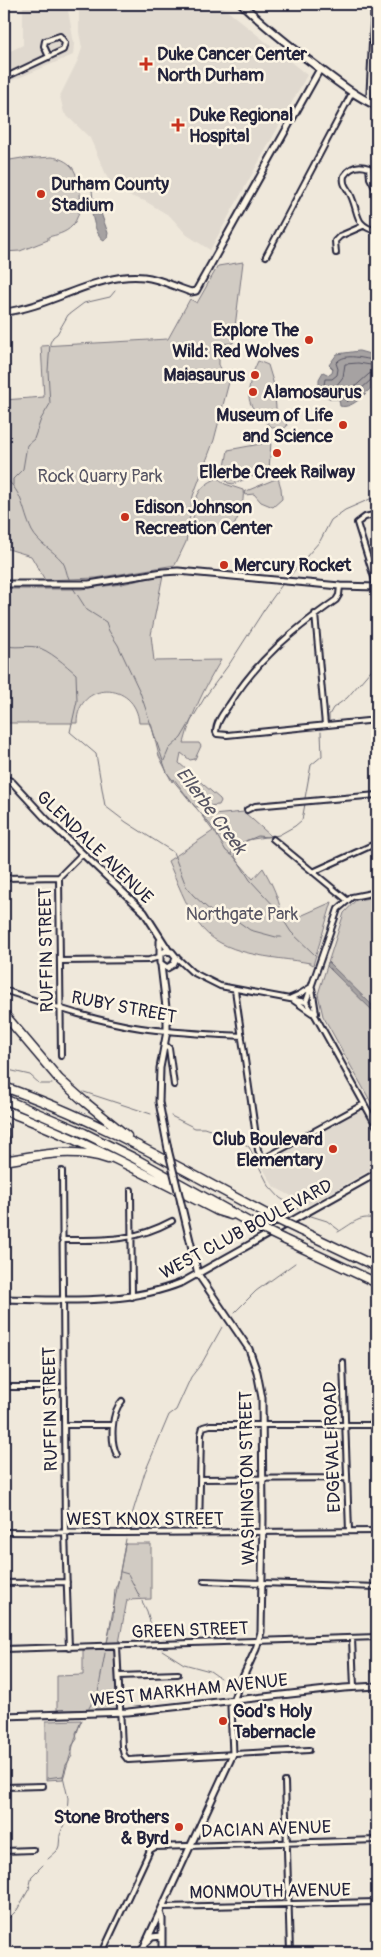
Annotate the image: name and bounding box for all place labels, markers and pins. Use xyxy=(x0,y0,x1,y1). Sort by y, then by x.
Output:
place label: Duke Cancer Center North Durham xyxy=(157,43,308,87)
marker: Duke Cancer Center North Durham xyxy=(139,57,153,71)
place label: Duke Regional Hospital xyxy=(189,104,293,148)
marker: Duke Regional Hospital xyxy=(171,118,185,132)
place label: Durham County Stadium xyxy=(51,173,169,217)
marker: Durham County Stadium xyxy=(35,188,47,200)
place label: Explore The Wild: Red Wolves xyxy=(172,319,300,363)
marker: Explore The Wild: Red Wolves xyxy=(303,334,315,346)
place label: Maiasaurus xyxy=(163,364,246,387)
marker: Maiasaurus xyxy=(249,369,261,381)
place label: Alamosaurus xyxy=(263,381,363,404)
marker: Alamosaurus xyxy=(247,386,259,398)
place label: Museum of Life and Science xyxy=(216,404,334,448)
marker: Museum of Life and Science xyxy=(337,419,349,431)
marker: Ellerbe Creek Railway xyxy=(271,447,283,459)
place label: Ellerbe Creek Railway xyxy=(199,461,355,484)
place label: Edison Johnson Recreation Center xyxy=(135,496,273,540)
marker: Edison Johnson Recreation Center xyxy=(119,511,131,523)
place label: Mercury Rocket xyxy=(234,554,352,577)
marker: Mercury Rocket xyxy=(218,559,230,571)
place label: Club Boulevard Elementary xyxy=(212,1128,323,1172)
marker: Club Boulevard Elementary xyxy=(327,1143,339,1155)
place label: God's Holy Tabernacle xyxy=(232,1700,316,1744)
marker: God's Holy Tabernacle xyxy=(217,1715,229,1727)
place label: Stone Brothers & Byrd xyxy=(54,1806,170,1850)
marker: Stone Brothers & Byrd xyxy=(173,1821,185,1833)

